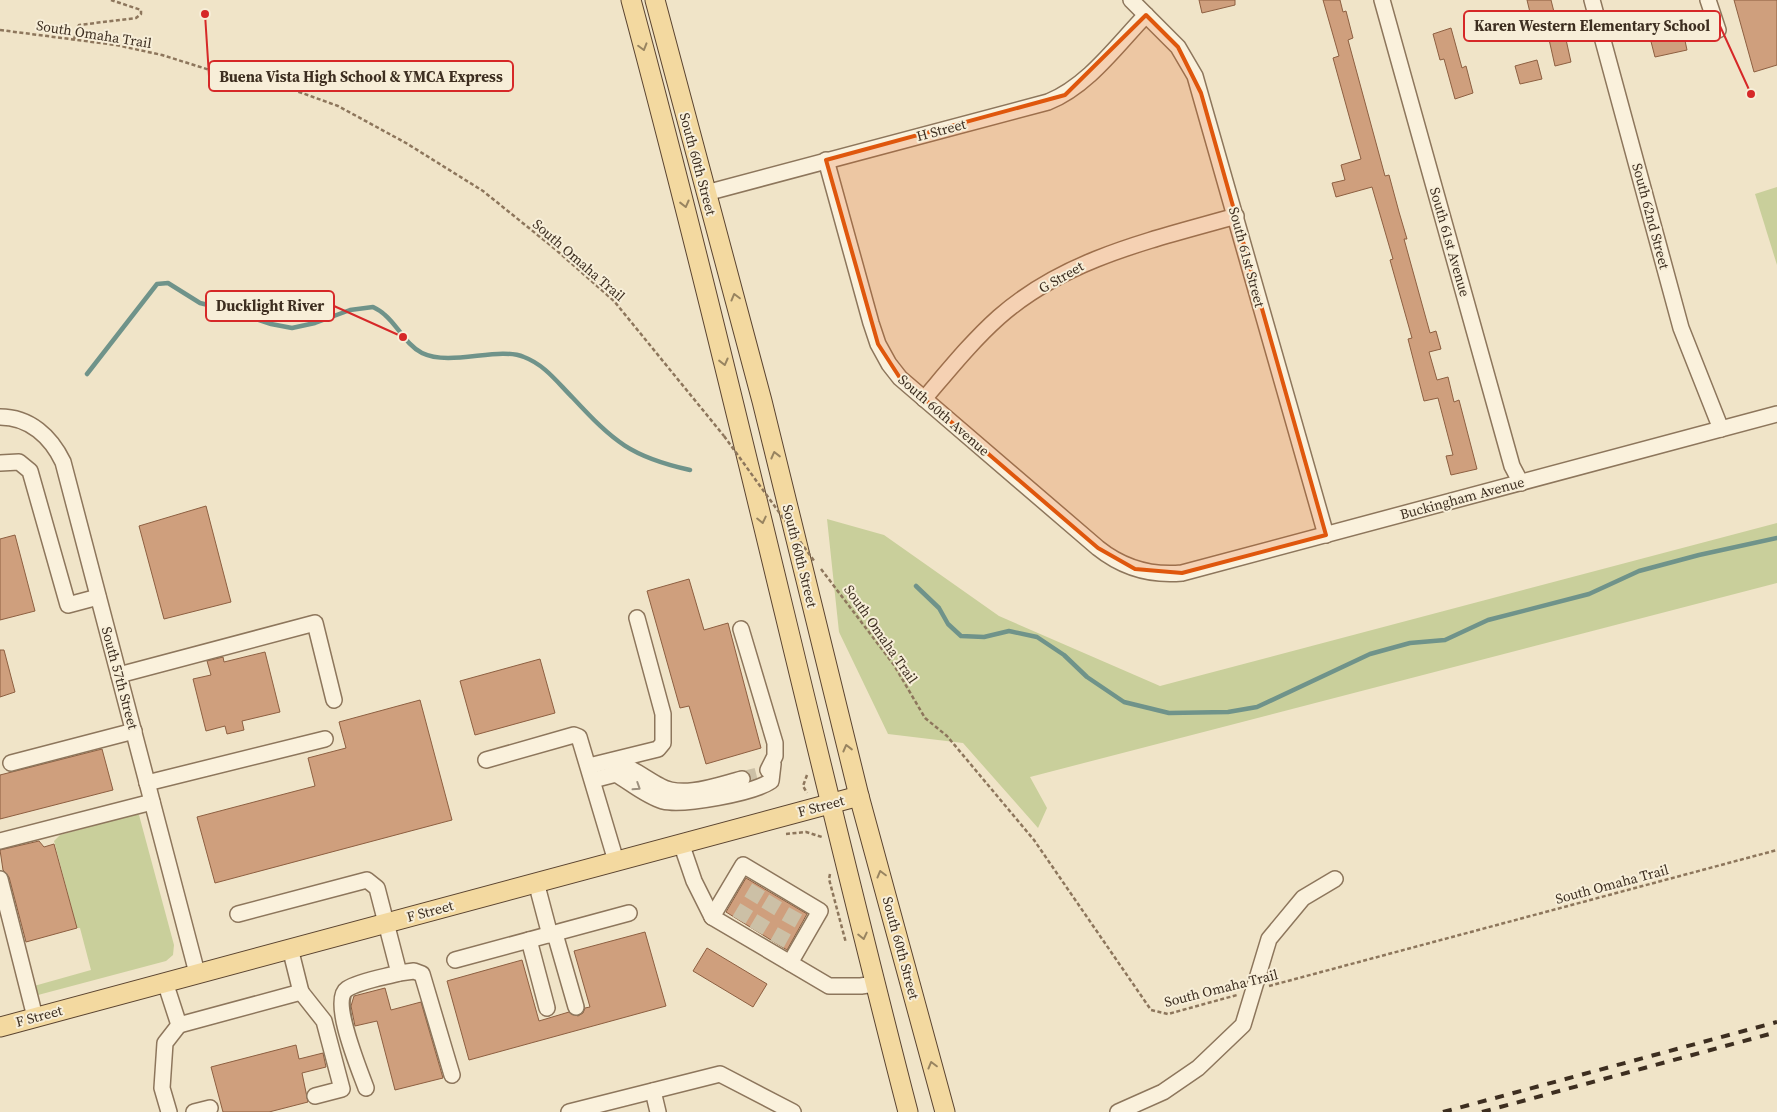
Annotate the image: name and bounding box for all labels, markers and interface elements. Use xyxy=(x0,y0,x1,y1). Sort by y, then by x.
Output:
callout: Karen Western Elementary School xyxy=(1464,11,1720,41)
street label: South Omaha Trail xyxy=(35,15,153,53)
text: Karen Western Elementary School xyxy=(1474,15,1710,36)
one-way arrow xyxy=(638,42,648,51)
callout: Buena Vista High School & YMCA Express xyxy=(209,61,513,91)
text: Buena Vista High School & YMCA Express xyxy=(219,66,503,87)
street label: South 60th Street xyxy=(675,110,721,218)
street label: H Street xyxy=(914,114,968,146)
street label: South 62nd Street xyxy=(1627,161,1675,272)
street label: South 61st Avenue xyxy=(1425,185,1475,299)
one-way arrow xyxy=(679,200,690,208)
street label: South 61st Street xyxy=(1224,205,1270,310)
street label: South Omaha Trail xyxy=(528,214,630,306)
street label: G Street xyxy=(1035,256,1088,298)
callout: Ducklight River xyxy=(206,291,334,321)
one-way arrow xyxy=(730,294,740,302)
text: Ducklight River xyxy=(216,295,324,316)
one-way arrow xyxy=(718,357,729,366)
street label: South 60th Avenue xyxy=(894,370,994,460)
one-way arrow xyxy=(770,450,781,459)
street label: Buckingham Avenue xyxy=(1398,472,1526,524)
street label: South 60th Street xyxy=(778,502,823,610)
one-way arrow xyxy=(756,515,767,524)
street label: South Omaha Trail xyxy=(839,581,923,687)
street label: South 57th Street xyxy=(97,624,143,732)
one-way arrow xyxy=(843,745,853,753)
one-way arrow xyxy=(632,781,641,791)
street label: F Street xyxy=(795,790,847,822)
street label: South Omaha Trail xyxy=(1553,859,1671,909)
one-way arrow xyxy=(876,871,886,879)
street label: South 60th Street xyxy=(878,894,924,1002)
street label: F Street xyxy=(404,895,456,927)
one-way arrow xyxy=(857,931,868,940)
street label: South Omaha Trail xyxy=(1162,964,1280,1012)
street label: F Street xyxy=(13,1000,65,1032)
one-way arrow xyxy=(928,1061,938,1070)

